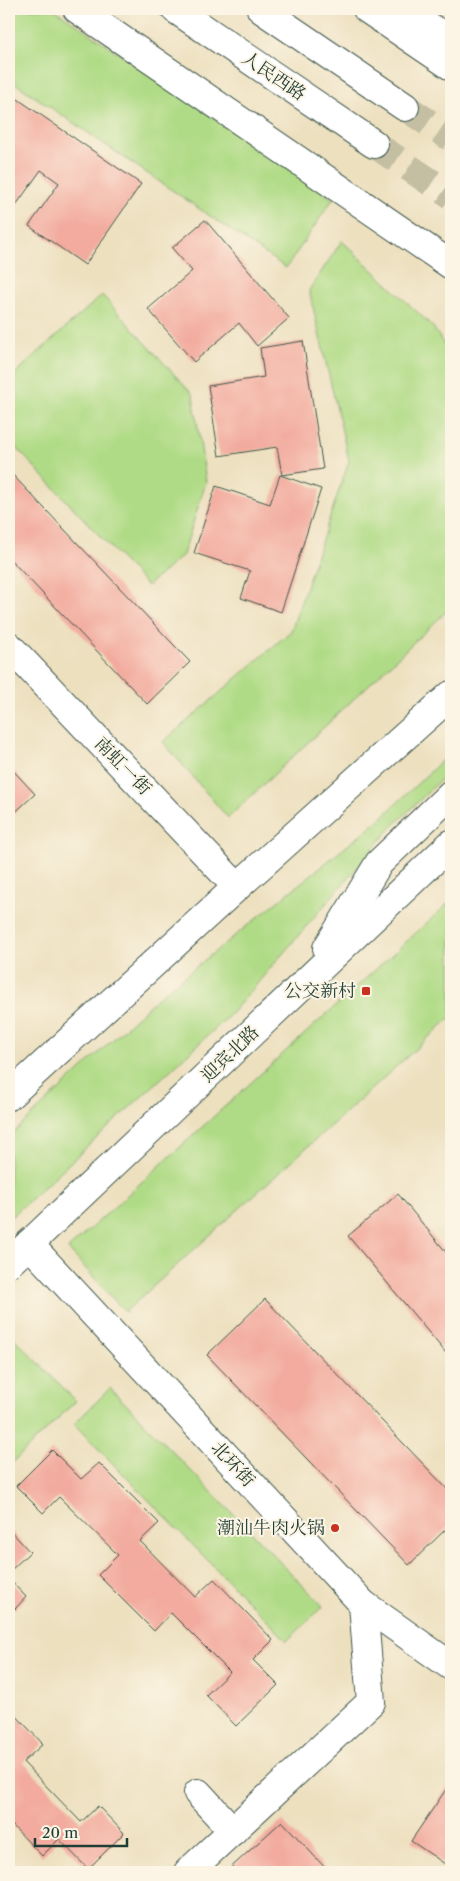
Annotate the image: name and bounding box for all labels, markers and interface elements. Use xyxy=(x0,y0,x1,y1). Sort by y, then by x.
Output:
street label: 人民西路 xyxy=(238,47,310,105)
street label: 南虹一街 xyxy=(90,732,156,800)
place label: 公交新村 xyxy=(284,980,356,1002)
marker: 公交新村 xyxy=(360,985,372,997)
street label: 迎宾北路 xyxy=(196,1021,264,1087)
street label: 北环街 xyxy=(207,1437,259,1491)
place label: 潮汕牛肉火锅 xyxy=(217,1517,325,1539)
marker: 潮汕牛肉火锅 xyxy=(329,1522,341,1534)
scale bar xyxy=(35,1816,128,1848)
text: 20 m xyxy=(42,1823,78,1842)

